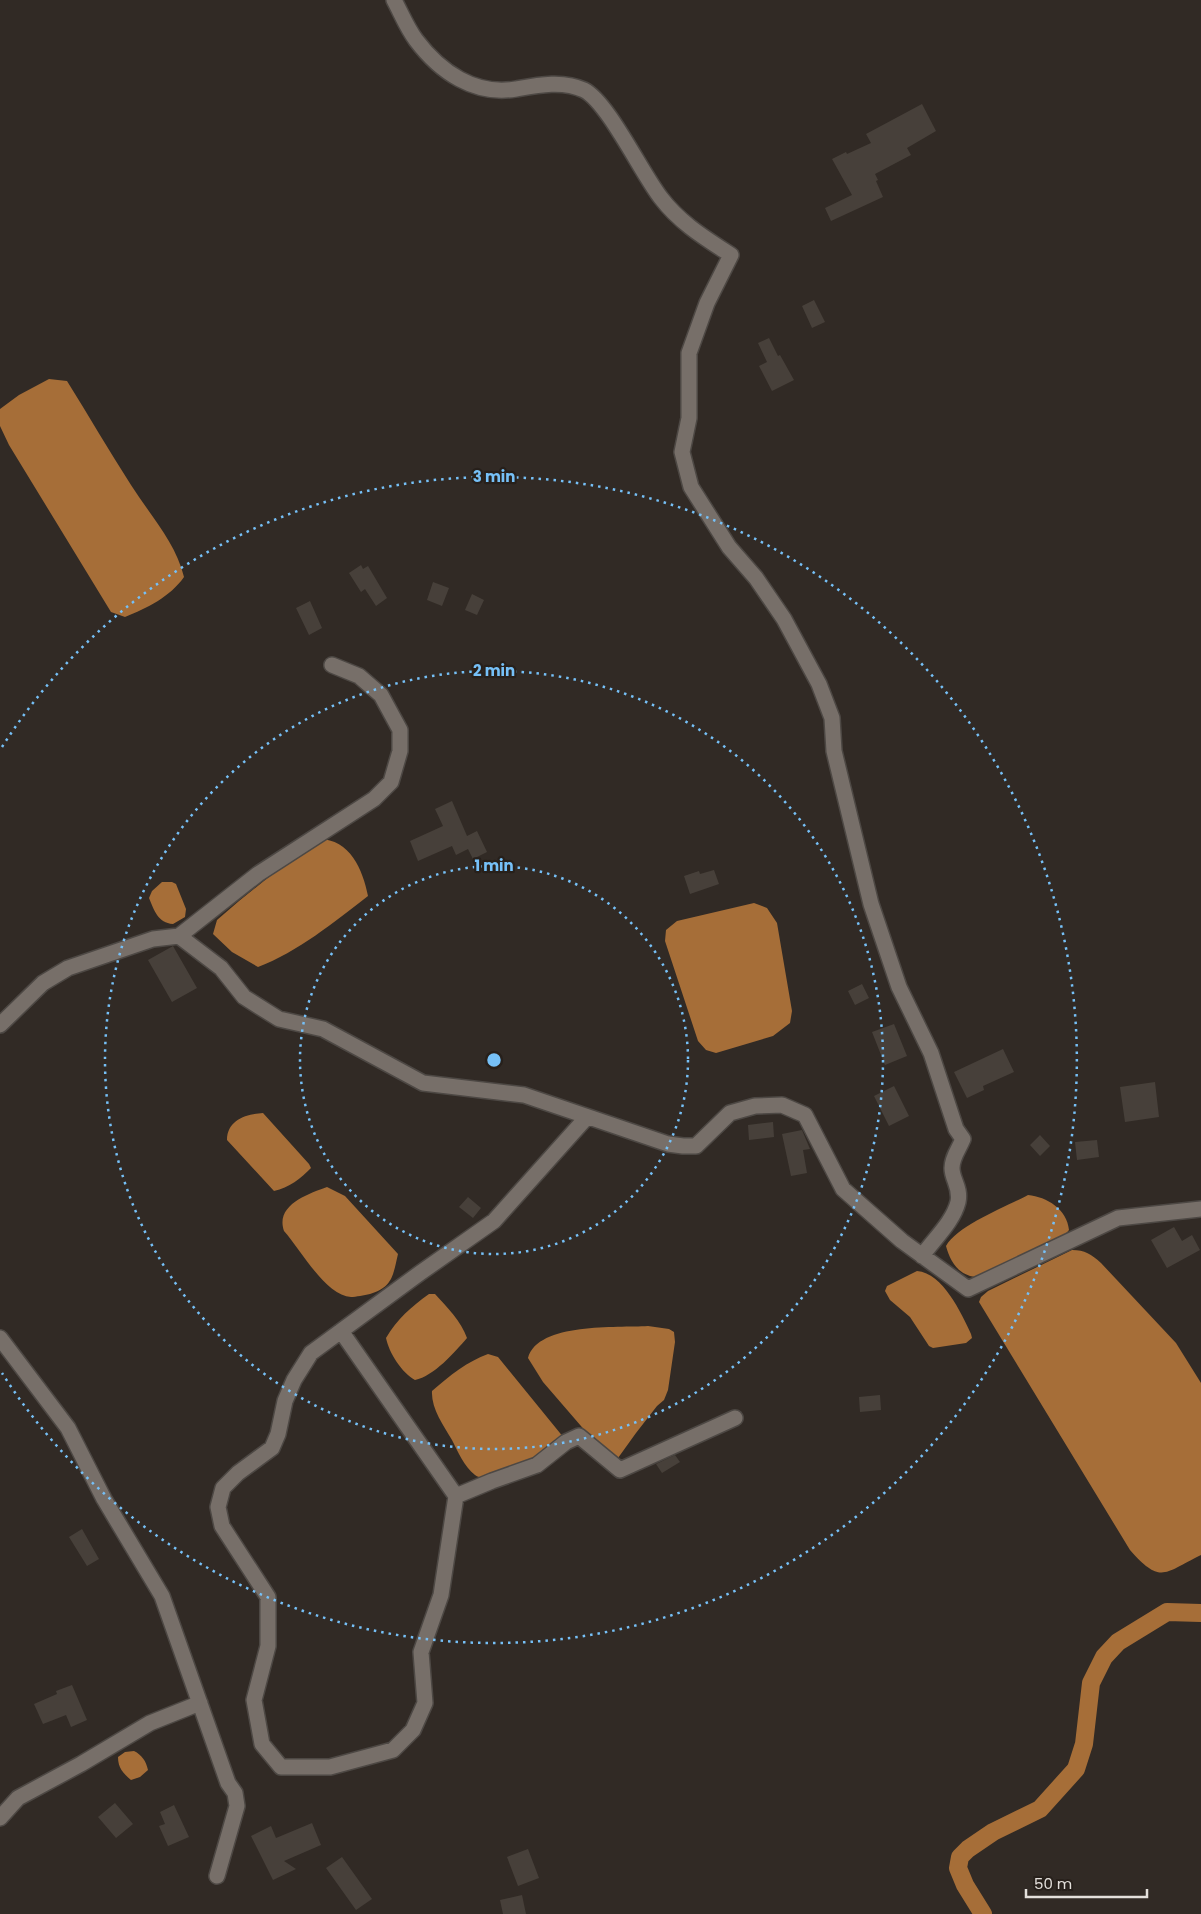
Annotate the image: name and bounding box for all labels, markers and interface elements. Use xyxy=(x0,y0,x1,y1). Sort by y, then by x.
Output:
text: 3 min xyxy=(473,466,515,487)
text: 2 min xyxy=(473,660,515,681)
text: 1 min xyxy=(474,855,514,876)
centre of rings xyxy=(485,1051,503,1069)
scale bar xyxy=(1026,1866,1147,1898)
text: 50 m xyxy=(1034,1873,1072,1894)

